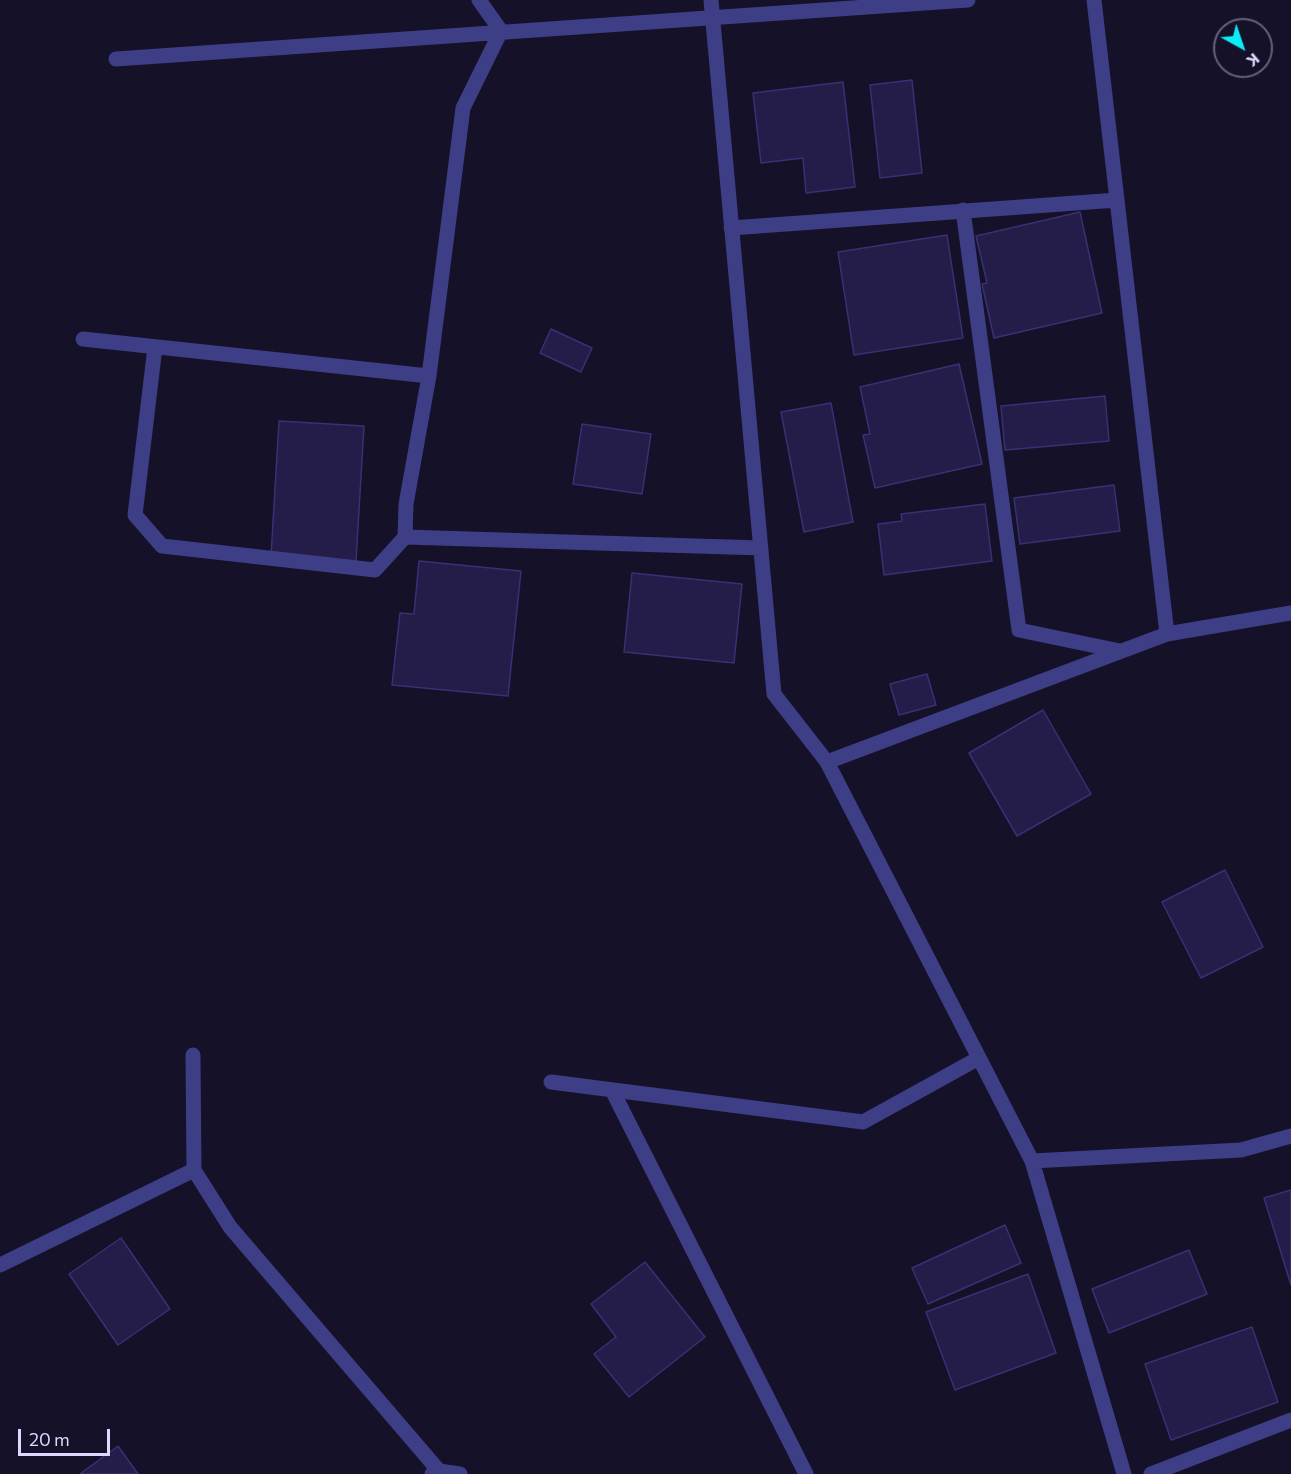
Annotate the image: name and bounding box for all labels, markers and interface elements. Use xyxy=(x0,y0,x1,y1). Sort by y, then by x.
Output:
north arrow xyxy=(1213,18,1273,78)
text: K xyxy=(1243,50,1264,72)
scale bar xyxy=(21,1417,112,1455)
text: 20 m xyxy=(29,1428,70,1450)

